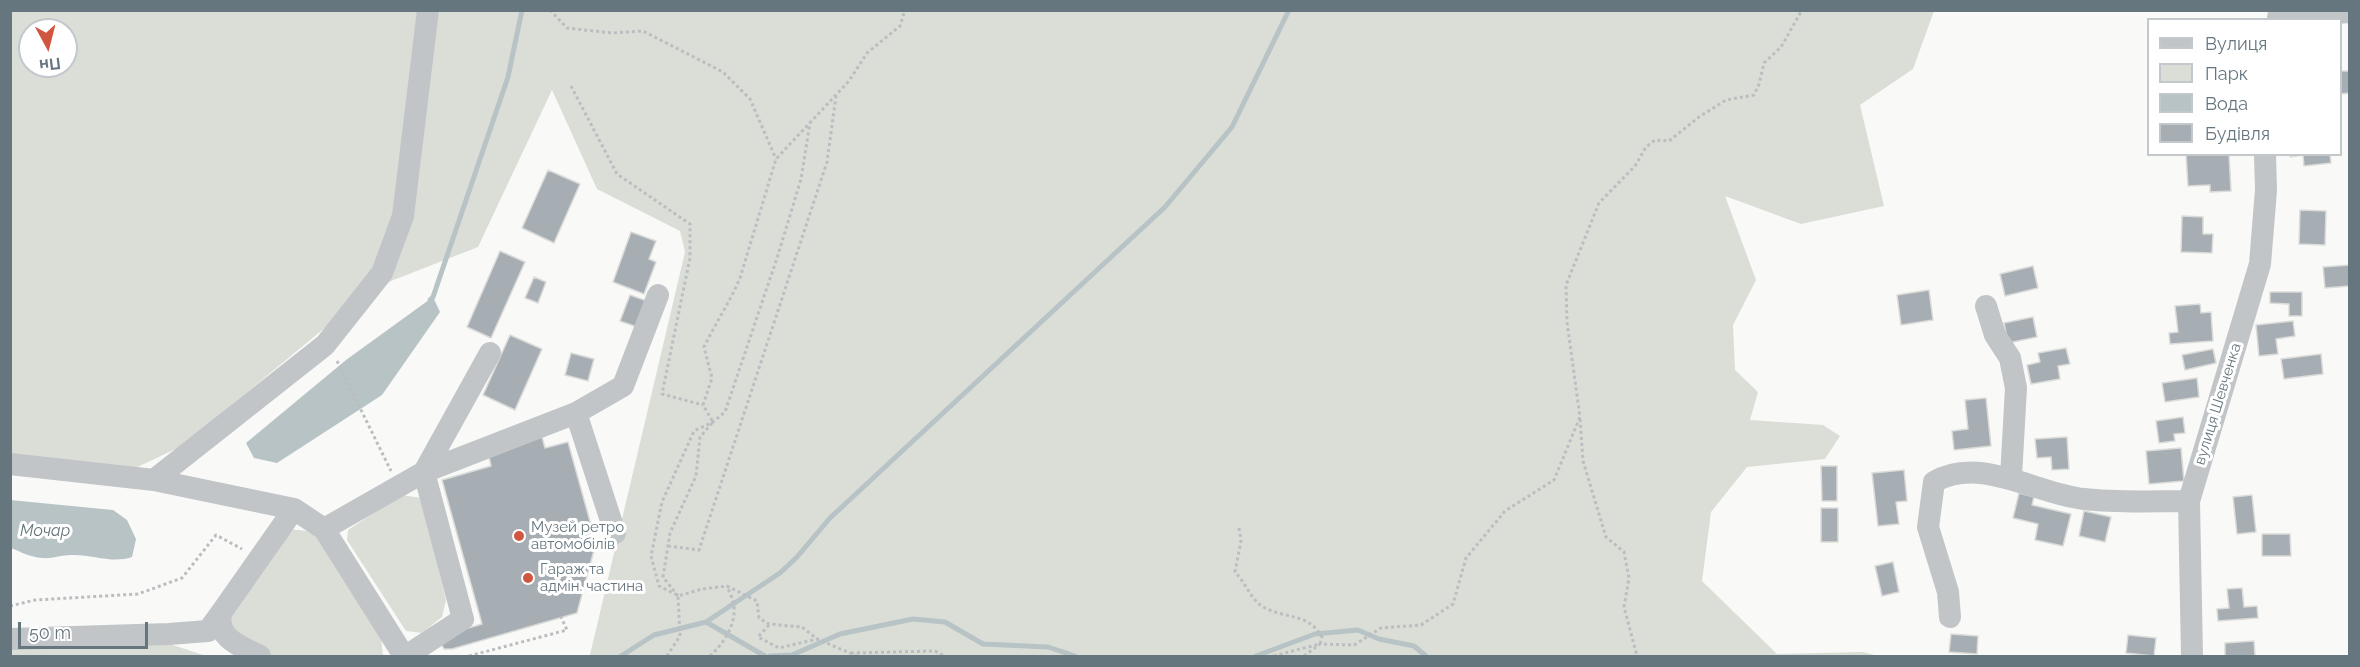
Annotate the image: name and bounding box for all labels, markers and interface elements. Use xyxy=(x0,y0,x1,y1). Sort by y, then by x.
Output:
north arrow xyxy=(18,18,78,78)
legend xyxy=(2147,18,2342,156)
text: Вулиця xyxy=(2205,33,2267,54)
text: Пн xyxy=(38,54,62,75)
text: Парк xyxy=(2205,63,2248,84)
text: Вода xyxy=(2205,93,2248,114)
text: Будівля xyxy=(2205,123,2270,144)
street label: вулиця Шевченка xyxy=(2191,341,2245,467)
place label: Музей ретро автомобілів xyxy=(531,518,624,553)
water label: Мочар xyxy=(20,521,70,541)
marker: Музей ретро автомобілів xyxy=(512,529,526,543)
place label: Гараж та адмін. частина xyxy=(540,560,643,595)
marker: Гараж та адмін. частина xyxy=(521,571,535,585)
scale bar xyxy=(21,610,152,648)
text: 50 m xyxy=(29,622,71,643)

